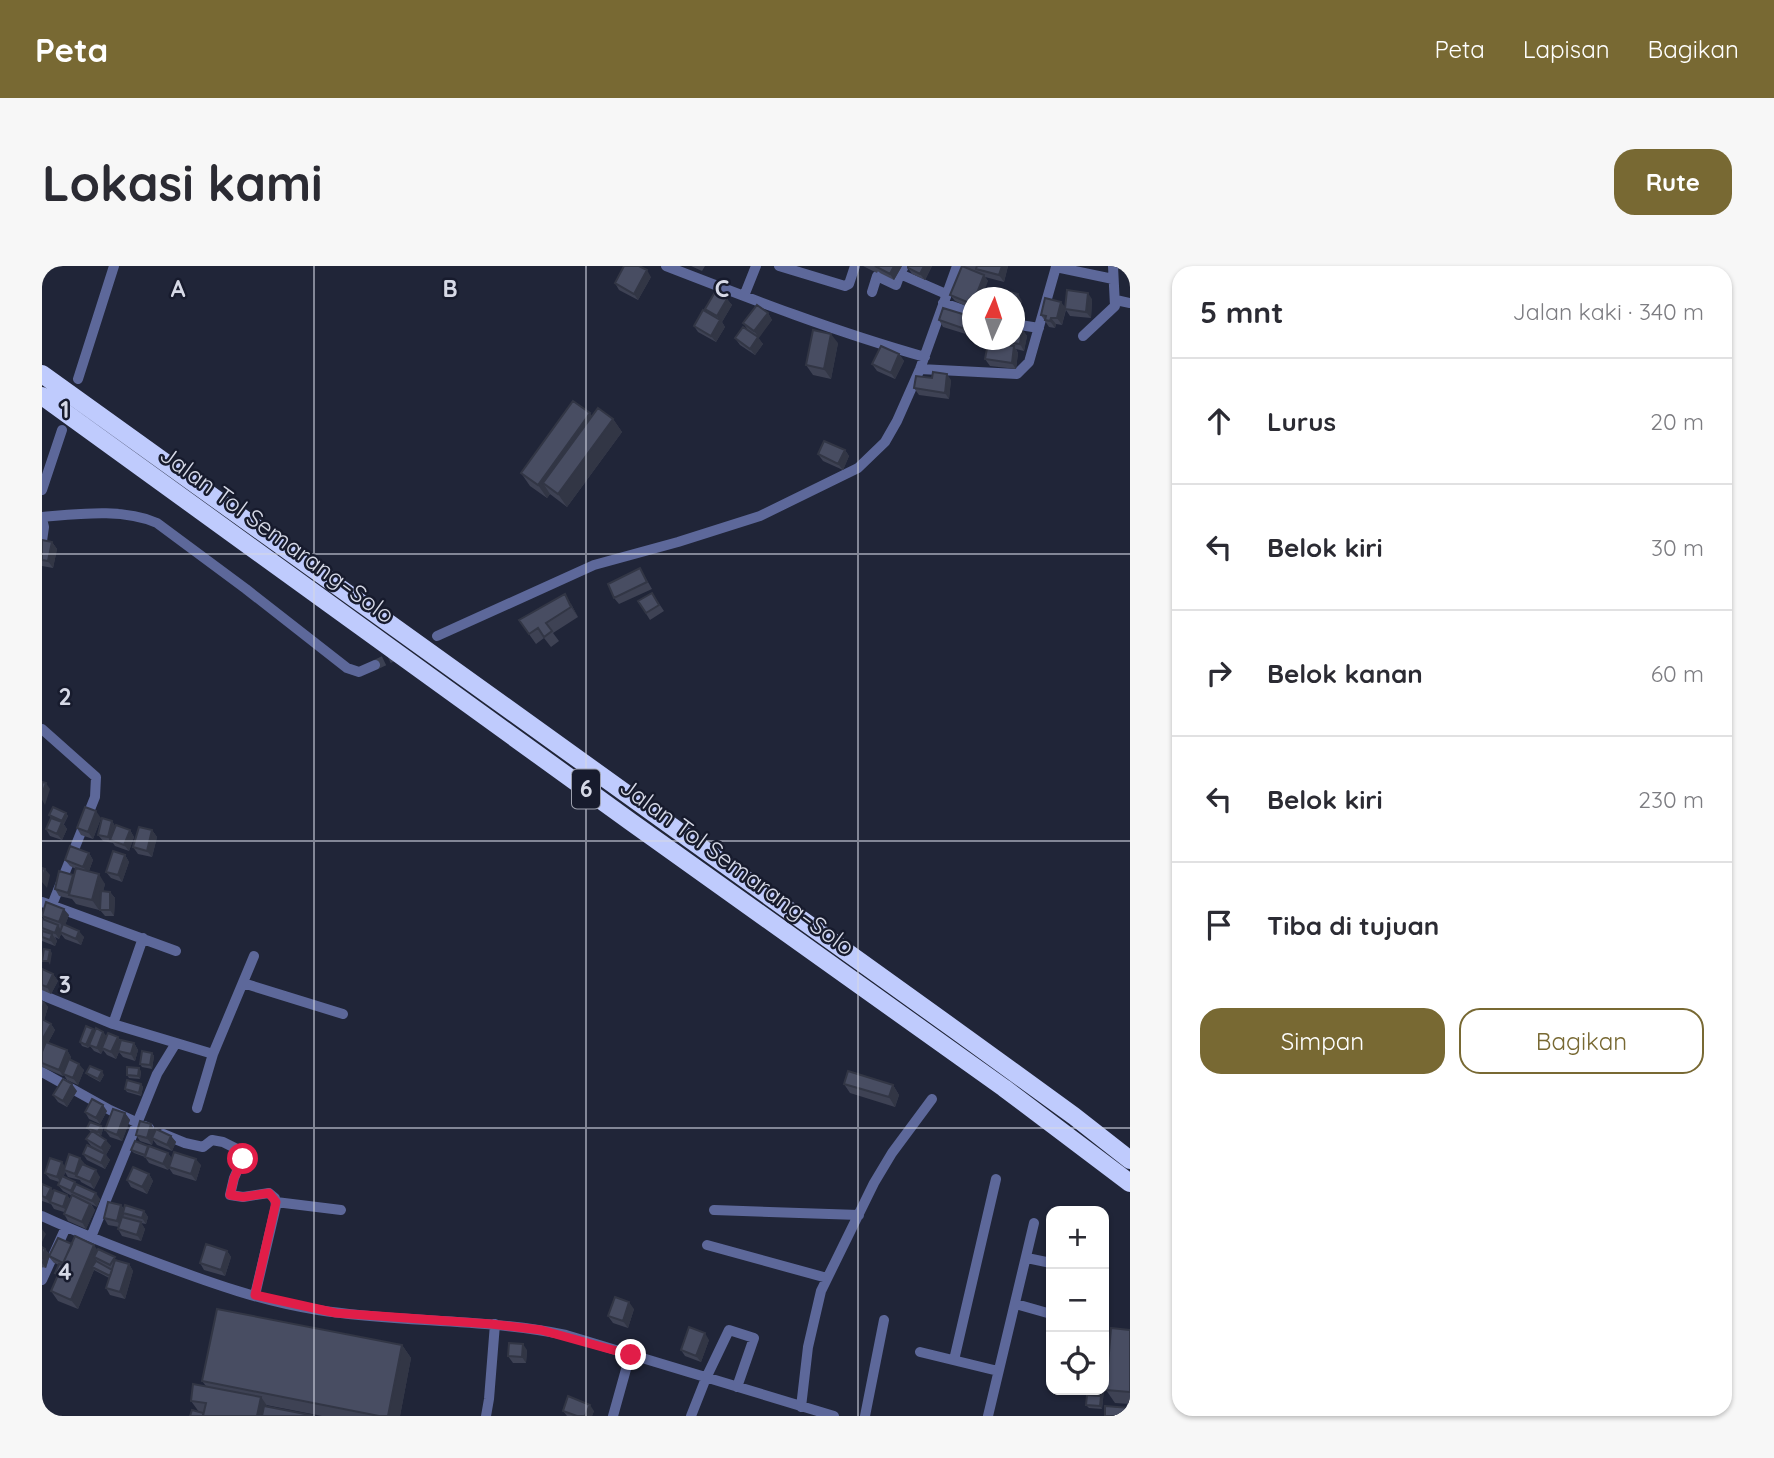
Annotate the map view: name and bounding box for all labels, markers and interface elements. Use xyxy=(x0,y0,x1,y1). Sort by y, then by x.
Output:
text: Peta xyxy=(35,29,108,70)
text: Peta xyxy=(1434,34,1485,64)
text: Lapisan xyxy=(1523,34,1610,64)
text: Bagikan xyxy=(1648,34,1739,64)
button: Rute xyxy=(1614,149,1732,215)
text: Lokasi kami xyxy=(42,152,323,213)
text: A xyxy=(171,274,186,303)
text: B xyxy=(442,274,458,303)
text: C xyxy=(715,274,729,303)
north arrow xyxy=(962,287,1025,350)
text: 5 mnt xyxy=(1200,293,1284,331)
text: Jalan kaki · 340 m xyxy=(1513,297,1704,326)
text: 1 xyxy=(61,395,69,424)
icon: ahead xyxy=(1200,402,1238,440)
text: Lurus xyxy=(1267,405,1336,438)
text: 20 m xyxy=(1650,407,1704,436)
street label: Jalan Tol Semarang–Solo xyxy=(154,439,401,629)
icon: left xyxy=(1200,528,1238,566)
text: Belok kiri xyxy=(1267,531,1383,564)
text: 30 m xyxy=(1651,533,1704,562)
icon: right xyxy=(1200,654,1238,692)
text: Belok kanan xyxy=(1267,657,1423,690)
text: 60 m xyxy=(1651,659,1704,688)
text: 2 xyxy=(58,682,72,711)
road number: 6 xyxy=(572,769,600,808)
street label: Jalan Tol Semarang–Solo xyxy=(614,771,861,961)
icon: left xyxy=(1200,780,1238,818)
text: Belok kiri xyxy=(1267,783,1383,816)
text: 230 m xyxy=(1638,785,1704,814)
icon: arrive xyxy=(1200,906,1238,944)
text: Tiba di tujuan xyxy=(1267,909,1439,942)
text: 3 xyxy=(59,970,71,999)
button: Simpan xyxy=(1200,1008,1445,1074)
button: Bagikan xyxy=(1459,1008,1704,1074)
route start xyxy=(227,1143,258,1174)
map controls xyxy=(1046,1206,1109,1395)
button: + xyxy=(1046,1206,1109,1269)
text: 4 xyxy=(58,1257,72,1286)
button: − xyxy=(1046,1269,1109,1332)
button: locate xyxy=(1046,1332,1109,1395)
route end xyxy=(615,1339,646,1370)

